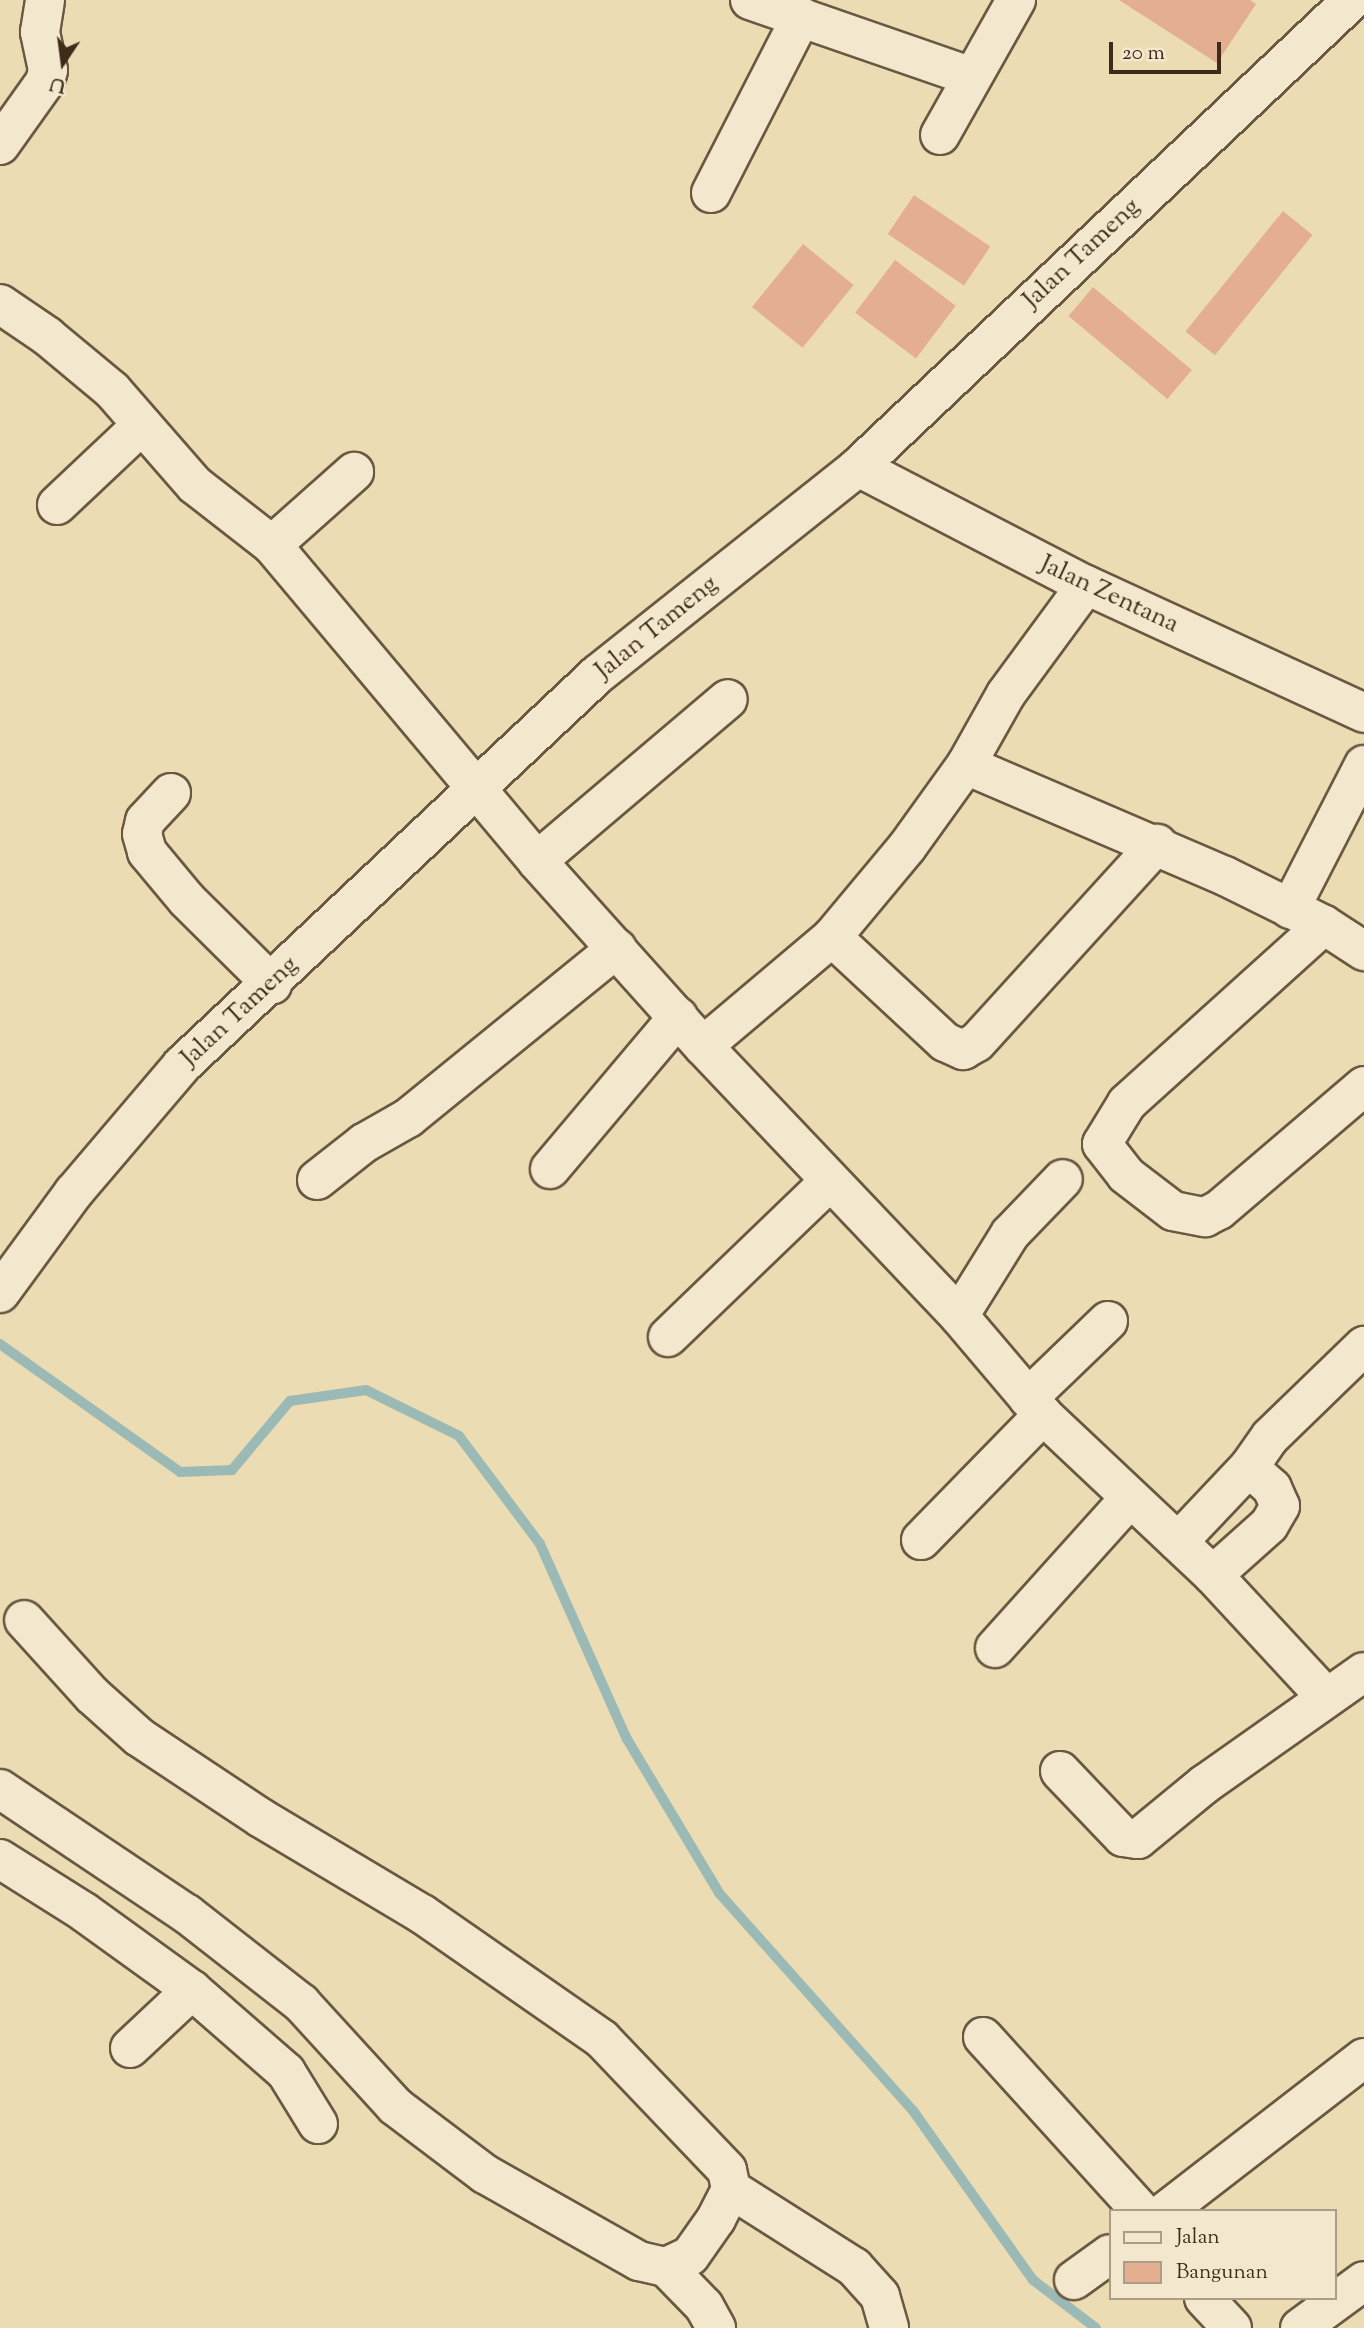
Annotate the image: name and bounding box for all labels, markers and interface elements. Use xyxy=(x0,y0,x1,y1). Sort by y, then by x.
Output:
north arrow xyxy=(28,28,98,98)
scale bar xyxy=(1112,28,1224,72)
text: 20 m xyxy=(1122,39,1165,69)
text: U xyxy=(48,69,69,99)
street label: Jalan Tameng xyxy=(1017,192,1147,316)
street label: Jalan Zentana xyxy=(1035,549,1183,641)
street label: Jalan Tameng xyxy=(589,569,725,687)
street label: Jalan Tameng xyxy=(175,950,305,1074)
legend xyxy=(1108,2209,1336,2300)
text: Jalan xyxy=(1176,2223,1220,2253)
text: Bangunan xyxy=(1176,2258,1268,2288)

